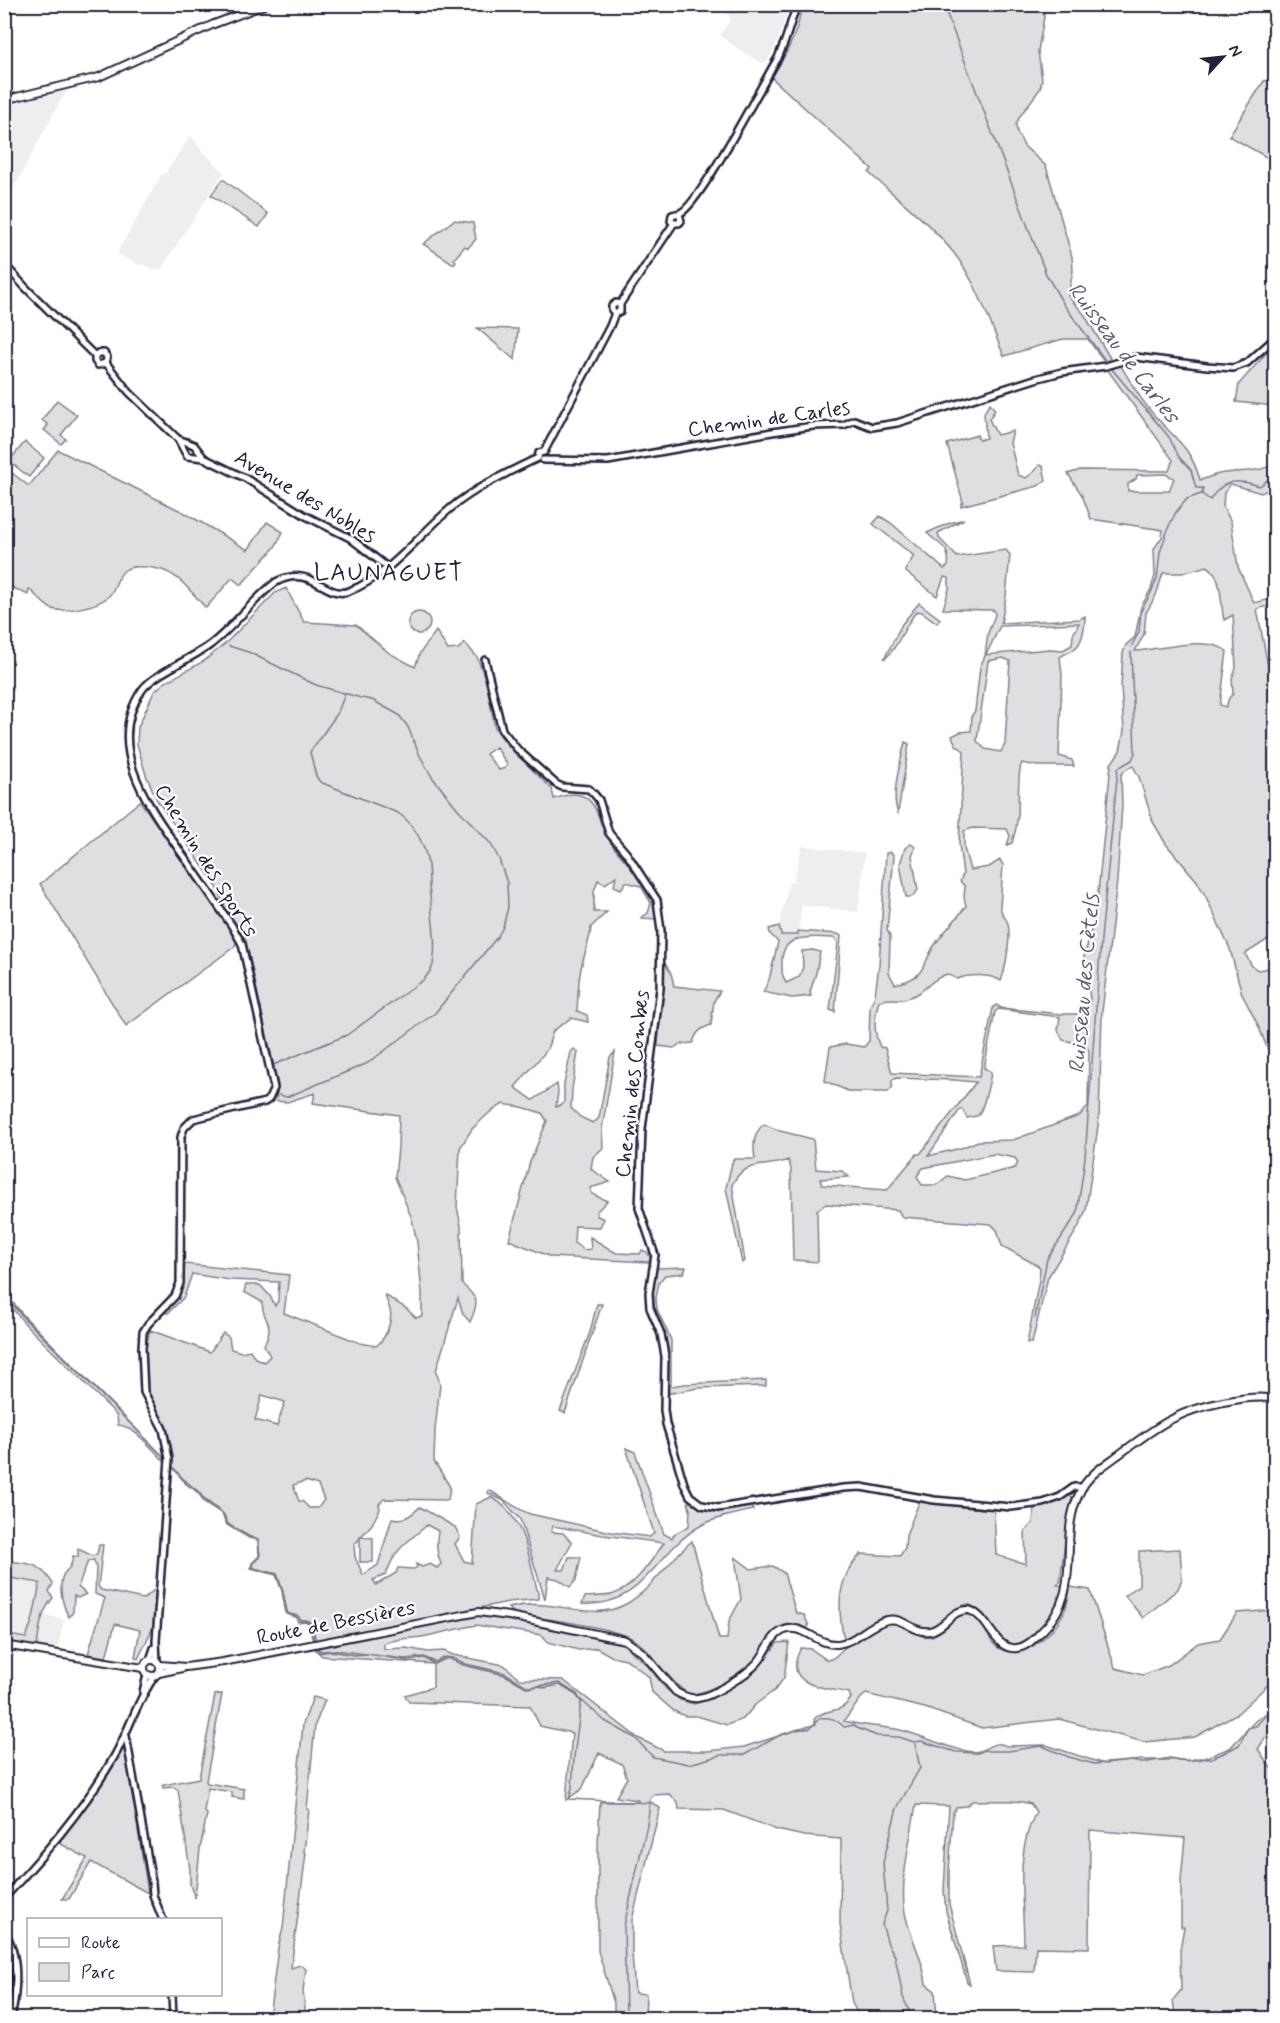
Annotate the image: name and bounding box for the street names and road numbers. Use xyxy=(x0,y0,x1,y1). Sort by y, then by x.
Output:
street label: Chemin de Carles xyxy=(686,394,852,444)
street label: Avenue des Nobles xyxy=(229,444,381,550)
street label: Chemin des Sports xyxy=(148,779,264,943)
street label: Chemin des Combes xyxy=(609,989,657,1179)
street label: Route de Bessières xyxy=(254,1594,418,1652)

